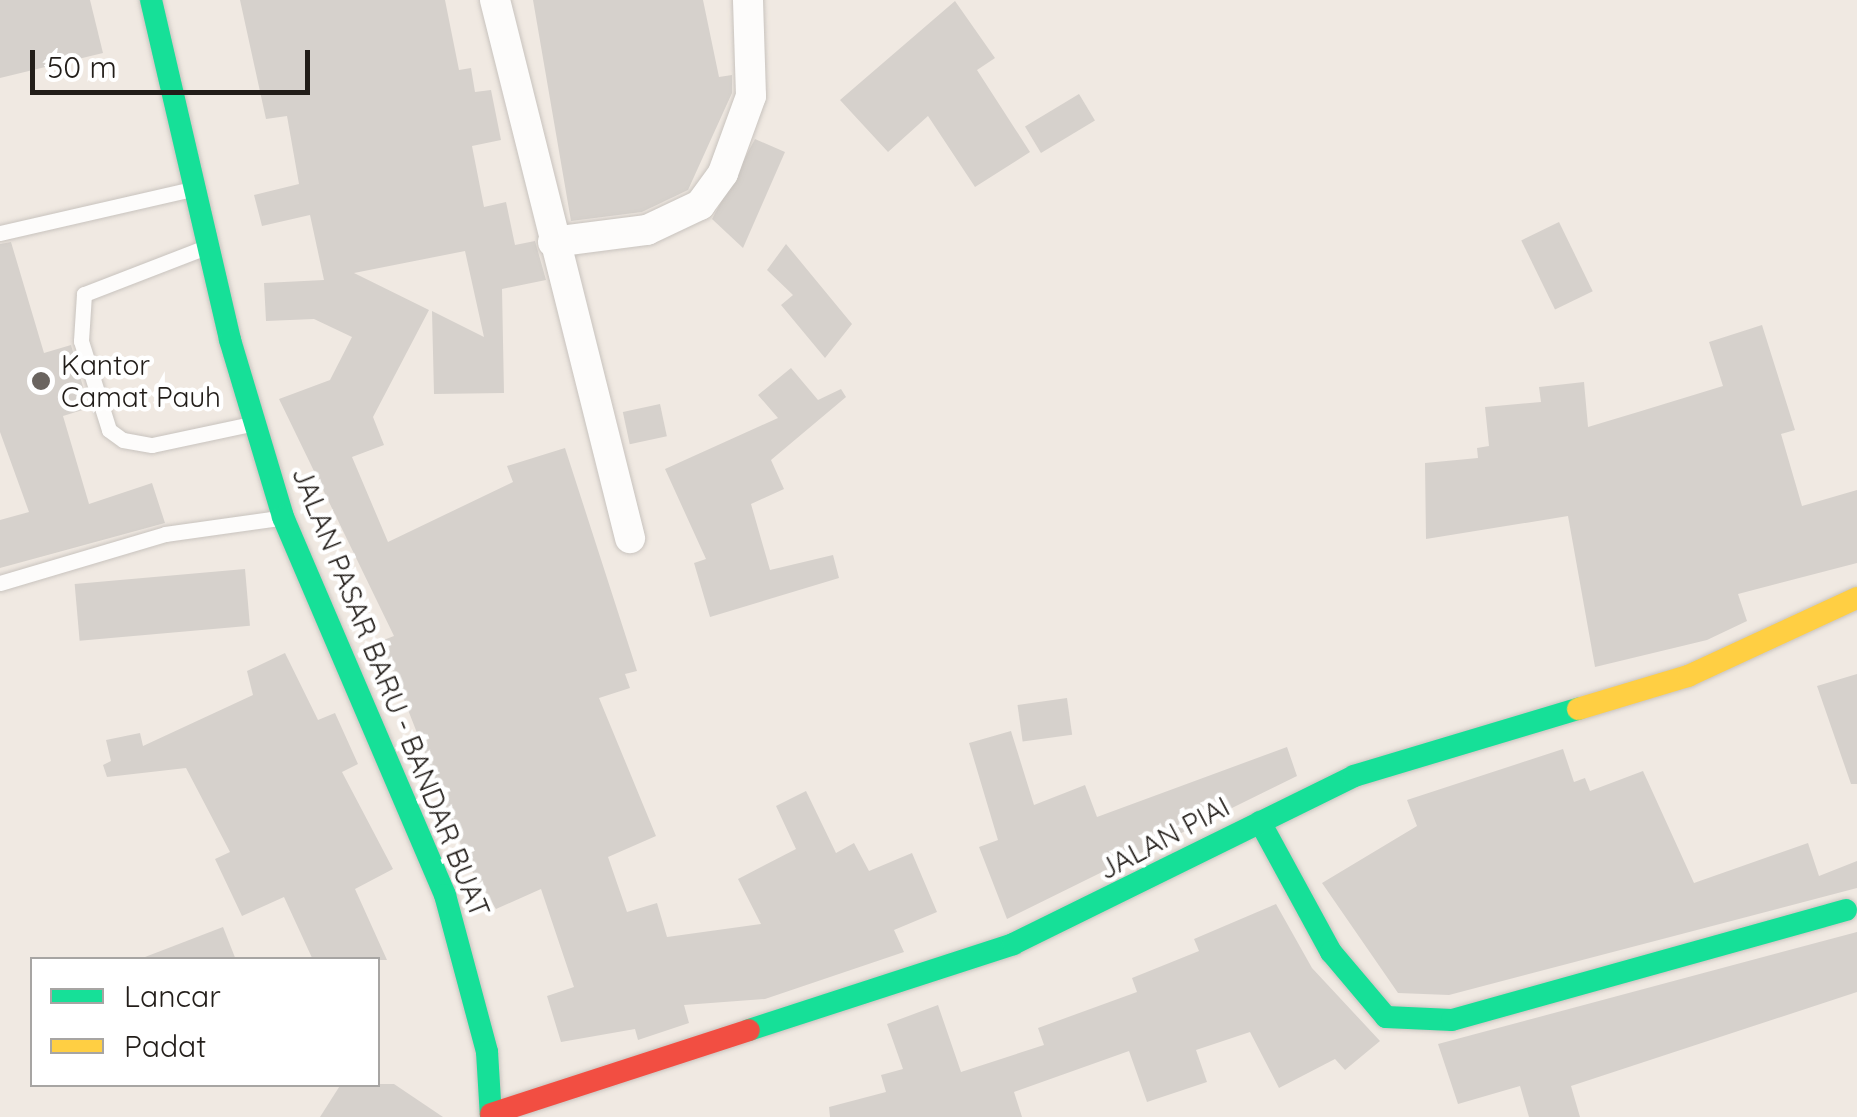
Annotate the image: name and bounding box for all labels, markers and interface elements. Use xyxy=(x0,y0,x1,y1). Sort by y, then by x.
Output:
scale bar xyxy=(35,30,315,92)
text: 50 m xyxy=(47,48,117,86)
place label: Kantor Camat Pauh xyxy=(61,348,221,414)
marker: Kantor Camat Pauh xyxy=(30,370,52,392)
street label: JALAN PASAR BARU - BANDAR BUAT xyxy=(285,462,497,922)
street label: JALAN PIAI xyxy=(1093,789,1235,887)
legend xyxy=(30,957,380,1087)
text: Lancar xyxy=(124,977,221,1015)
text: Padat xyxy=(124,1027,206,1065)

